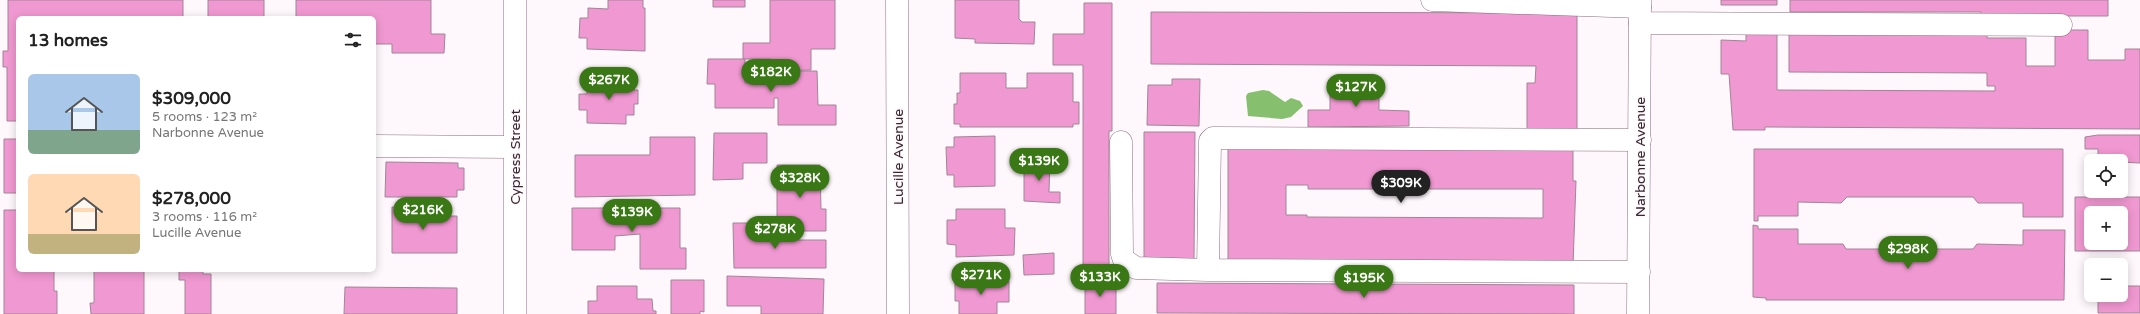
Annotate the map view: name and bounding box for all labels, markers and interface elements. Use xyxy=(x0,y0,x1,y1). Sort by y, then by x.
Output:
icon: filters xyxy=(342,29,364,51)
text: 13 homes xyxy=(28,30,108,51)
pin: $182K xyxy=(743,59,799,93)
text: $182K xyxy=(750,64,792,80)
pin: $267K xyxy=(581,67,637,101)
text: $267K xyxy=(588,72,630,88)
pin: $127K xyxy=(1328,74,1384,108)
text: $127K xyxy=(1335,79,1377,95)
text: $309,000 xyxy=(152,88,231,109)
icon: home xyxy=(60,90,108,138)
street label: Narbonne Avenue xyxy=(1632,97,1649,217)
text: 5 rooms · 123 m² xyxy=(152,109,257,125)
street label: Cypress Street xyxy=(507,109,524,205)
street label: Lucille Avenue xyxy=(890,109,907,205)
text: Narbonne Avenue xyxy=(152,125,264,141)
pin: $139K xyxy=(1011,148,1067,182)
text: $139K xyxy=(1018,153,1060,169)
map controls xyxy=(2084,154,2128,302)
button: locate xyxy=(2084,154,2128,198)
pin: $328K xyxy=(772,165,828,199)
text: $328K xyxy=(779,170,821,186)
pin: $309K xyxy=(1373,170,1429,204)
text: $309K xyxy=(1380,175,1422,191)
text: $278,000 xyxy=(152,188,231,209)
icon: home xyxy=(60,190,108,238)
pin: $216K xyxy=(395,197,451,231)
pin: $139K xyxy=(604,199,660,233)
text: $216K xyxy=(402,202,444,218)
text: $139K xyxy=(611,204,653,220)
button: + xyxy=(2084,206,2128,250)
text: 3 rooms · 116 m² xyxy=(152,209,257,225)
pin: $278K xyxy=(747,216,803,250)
text: $278K xyxy=(754,221,796,237)
text: Lucille Avenue xyxy=(152,225,241,241)
pin: $298K xyxy=(1880,236,1936,270)
text: $298K xyxy=(1887,241,1929,257)
button: − xyxy=(2084,258,2128,302)
pin: $271K xyxy=(953,262,1009,296)
pin: $133K xyxy=(1072,264,1128,298)
pin: $195K xyxy=(1336,265,1392,299)
text: $271K xyxy=(960,267,1002,283)
text: $133K xyxy=(1079,269,1121,285)
text: $195K xyxy=(1343,270,1385,286)

